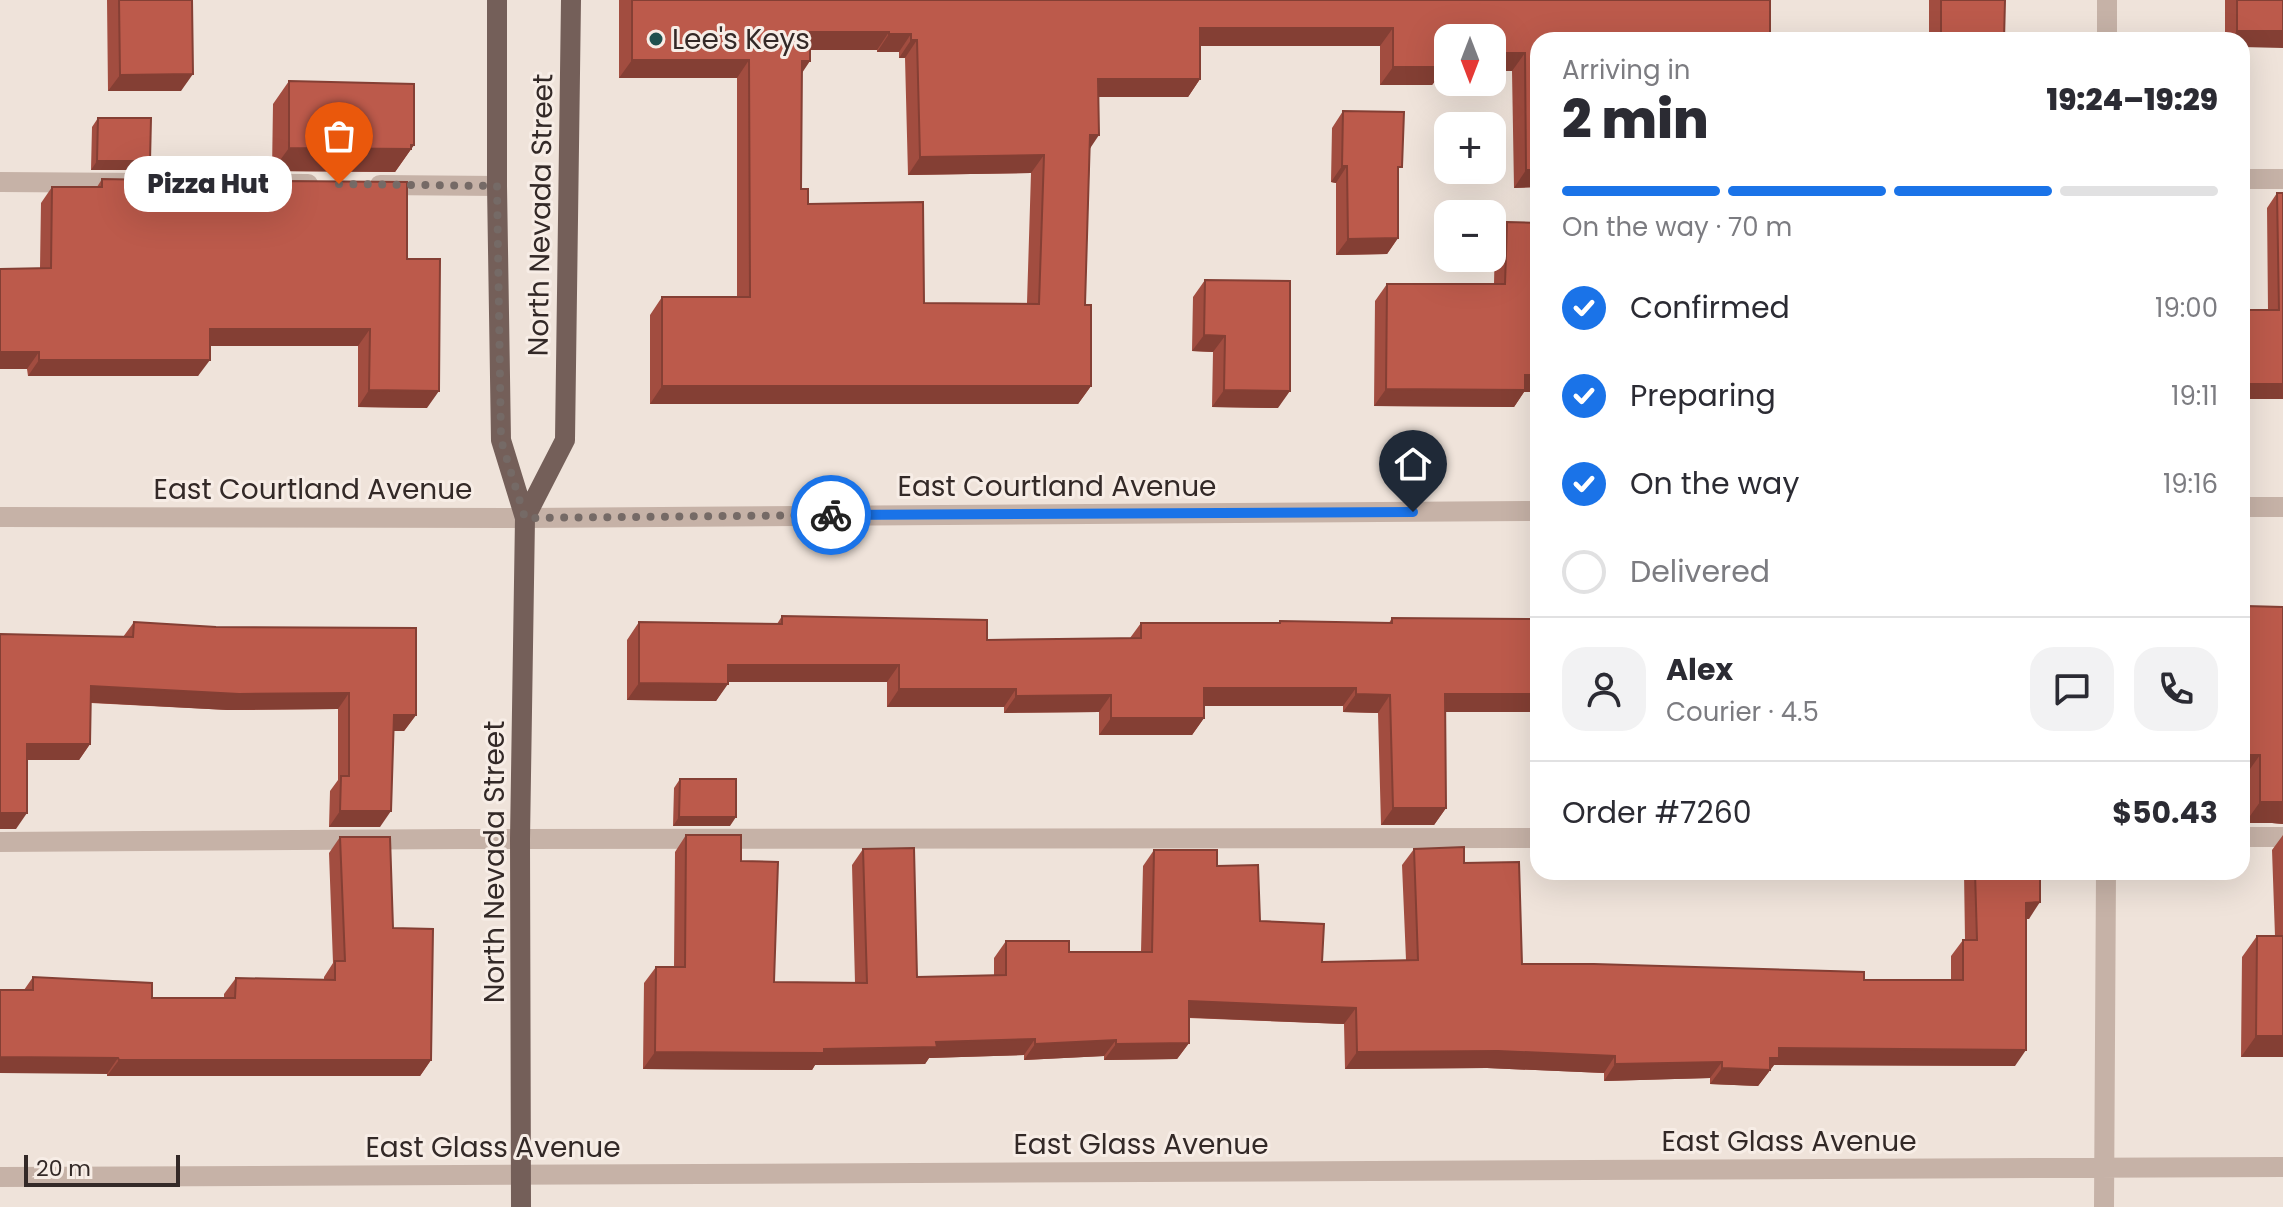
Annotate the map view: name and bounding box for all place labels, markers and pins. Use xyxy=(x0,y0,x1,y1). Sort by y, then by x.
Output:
place label: Lee's Keys xyxy=(672,20,810,59)
marker: Lee's Keys xyxy=(647,30,665,48)
pin xyxy=(305,102,373,184)
callout: Pizza Hut xyxy=(123,156,291,212)
pin xyxy=(1379,430,1447,512)

